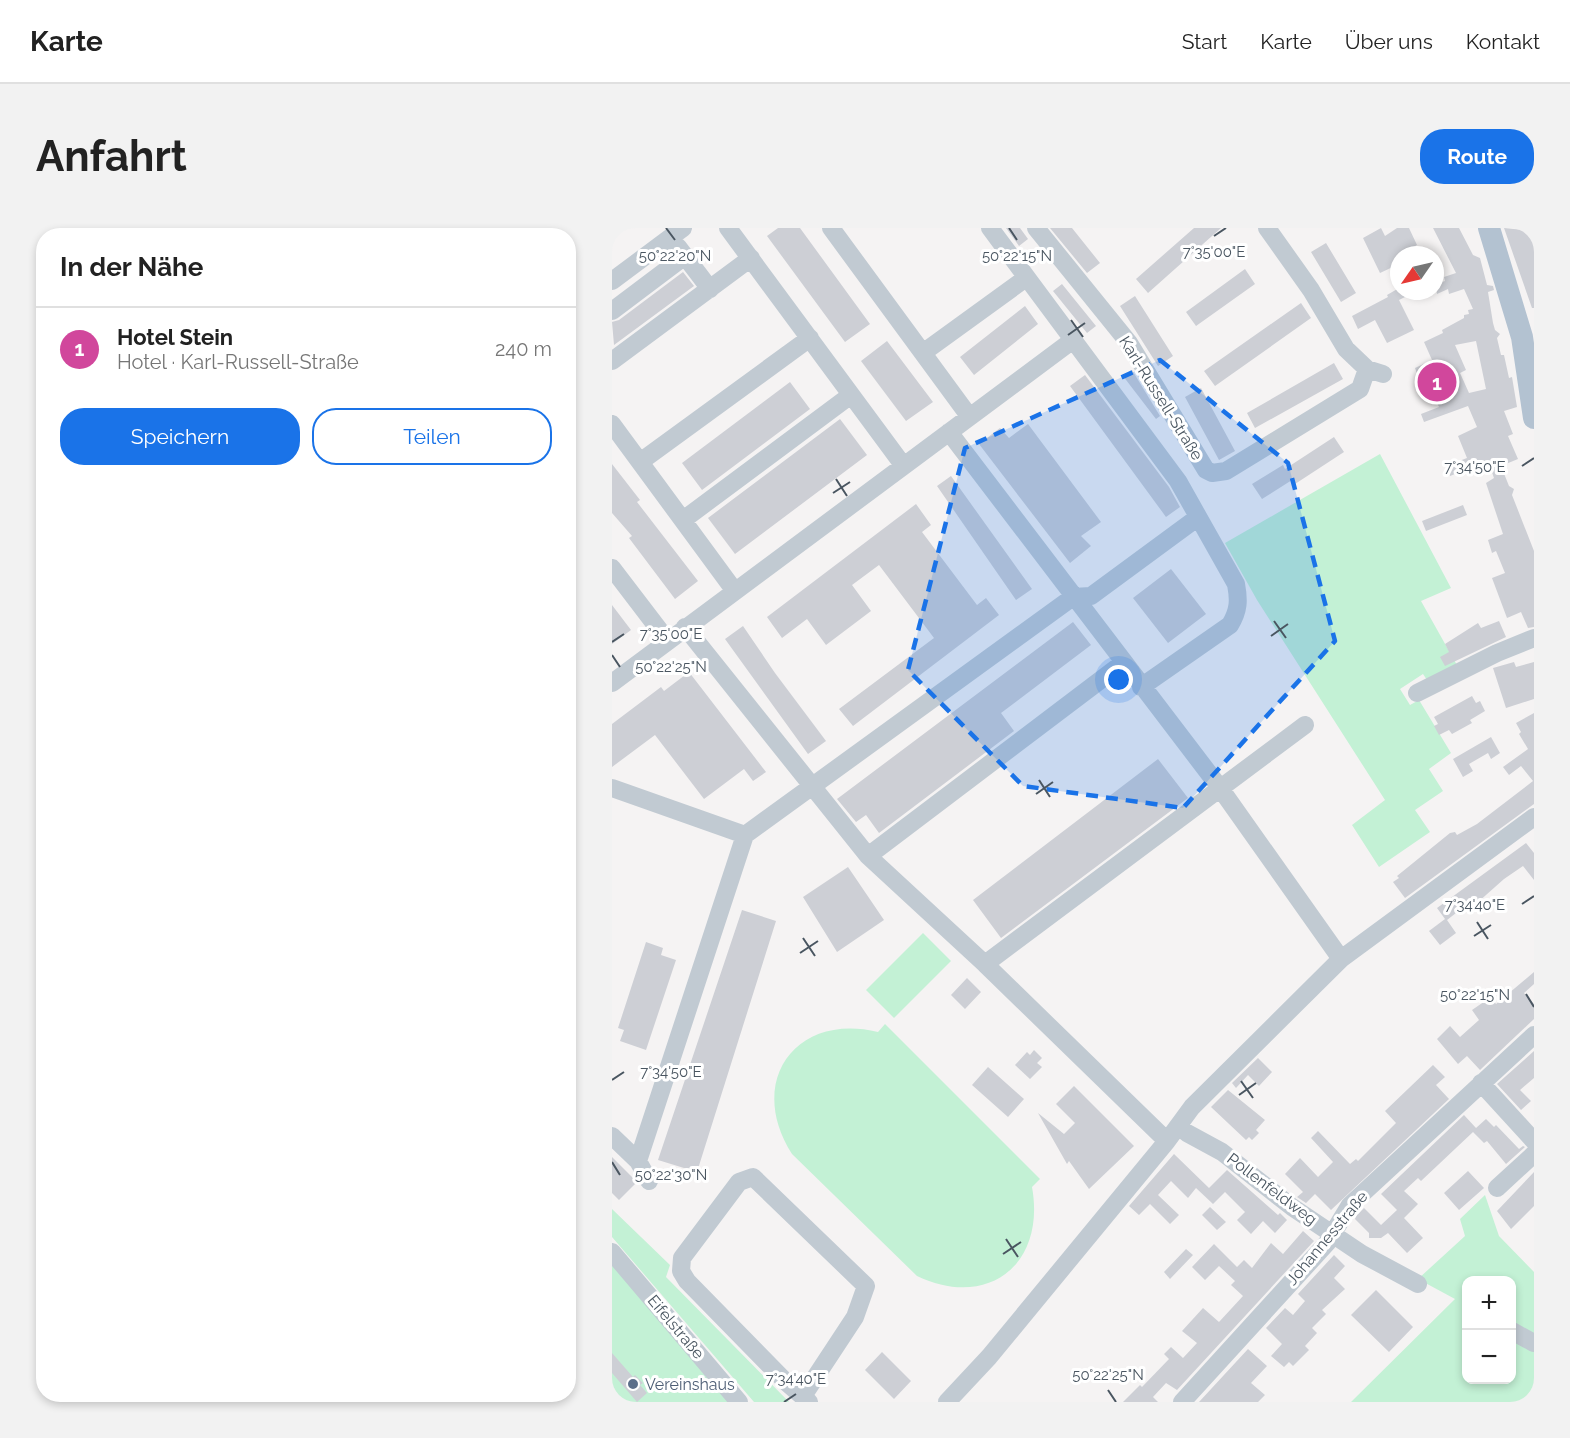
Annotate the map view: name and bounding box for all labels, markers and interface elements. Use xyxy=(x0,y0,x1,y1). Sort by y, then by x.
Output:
text: Karte xyxy=(30,25,103,58)
text: Start xyxy=(1182,29,1227,54)
text: Karte xyxy=(1260,29,1312,54)
text: Über uns xyxy=(1345,29,1433,54)
text: Kontakt xyxy=(1466,29,1540,54)
button: Route xyxy=(1420,129,1534,184)
text: Anfahrt xyxy=(36,132,187,181)
text: 7°35'00"E xyxy=(1183,243,1245,261)
north arrow xyxy=(1390,246,1444,300)
text: 50°22'20"N xyxy=(639,247,711,265)
text: 50°22'15"N xyxy=(982,247,1052,265)
text: In der Nähe xyxy=(60,252,203,282)
text: Hotel Stein xyxy=(117,324,233,350)
street label: Karl-Russell-Straße xyxy=(1115,332,1207,464)
text: 1 xyxy=(75,337,84,361)
text: 240 m xyxy=(495,337,552,361)
text: Hotel · Karl-Russell-Straße xyxy=(117,350,359,374)
pin: 1 xyxy=(1418,360,1456,404)
button: Speichern xyxy=(60,408,300,465)
button: Teilen xyxy=(312,408,552,465)
text: 7°34'50"E xyxy=(1444,458,1506,476)
text: 7°35'00"E xyxy=(640,625,702,643)
text: 50°22'25"N xyxy=(635,658,707,676)
your location xyxy=(1104,665,1133,694)
text: 7°34'40"E xyxy=(1445,896,1505,914)
text: 50°22'15"N xyxy=(1440,986,1510,1004)
text: 7°34'50"E xyxy=(640,1063,702,1081)
street label: Pollenfeldweg xyxy=(1223,1149,1321,1229)
text: 50°22'30"N xyxy=(635,1166,707,1184)
street label: Johannesstraße xyxy=(1282,1187,1372,1289)
map controls xyxy=(1462,1276,1516,1384)
button: + xyxy=(1462,1276,1516,1330)
street label: Eifelstraße xyxy=(644,1291,708,1363)
button: − xyxy=(1462,1330,1516,1384)
text: 50°22'25"N xyxy=(1072,1366,1144,1384)
text: 7°34'40"E xyxy=(766,1370,826,1388)
place label: Vereinshaus xyxy=(645,1375,735,1394)
marker: Vereinshaus xyxy=(626,1377,640,1391)

